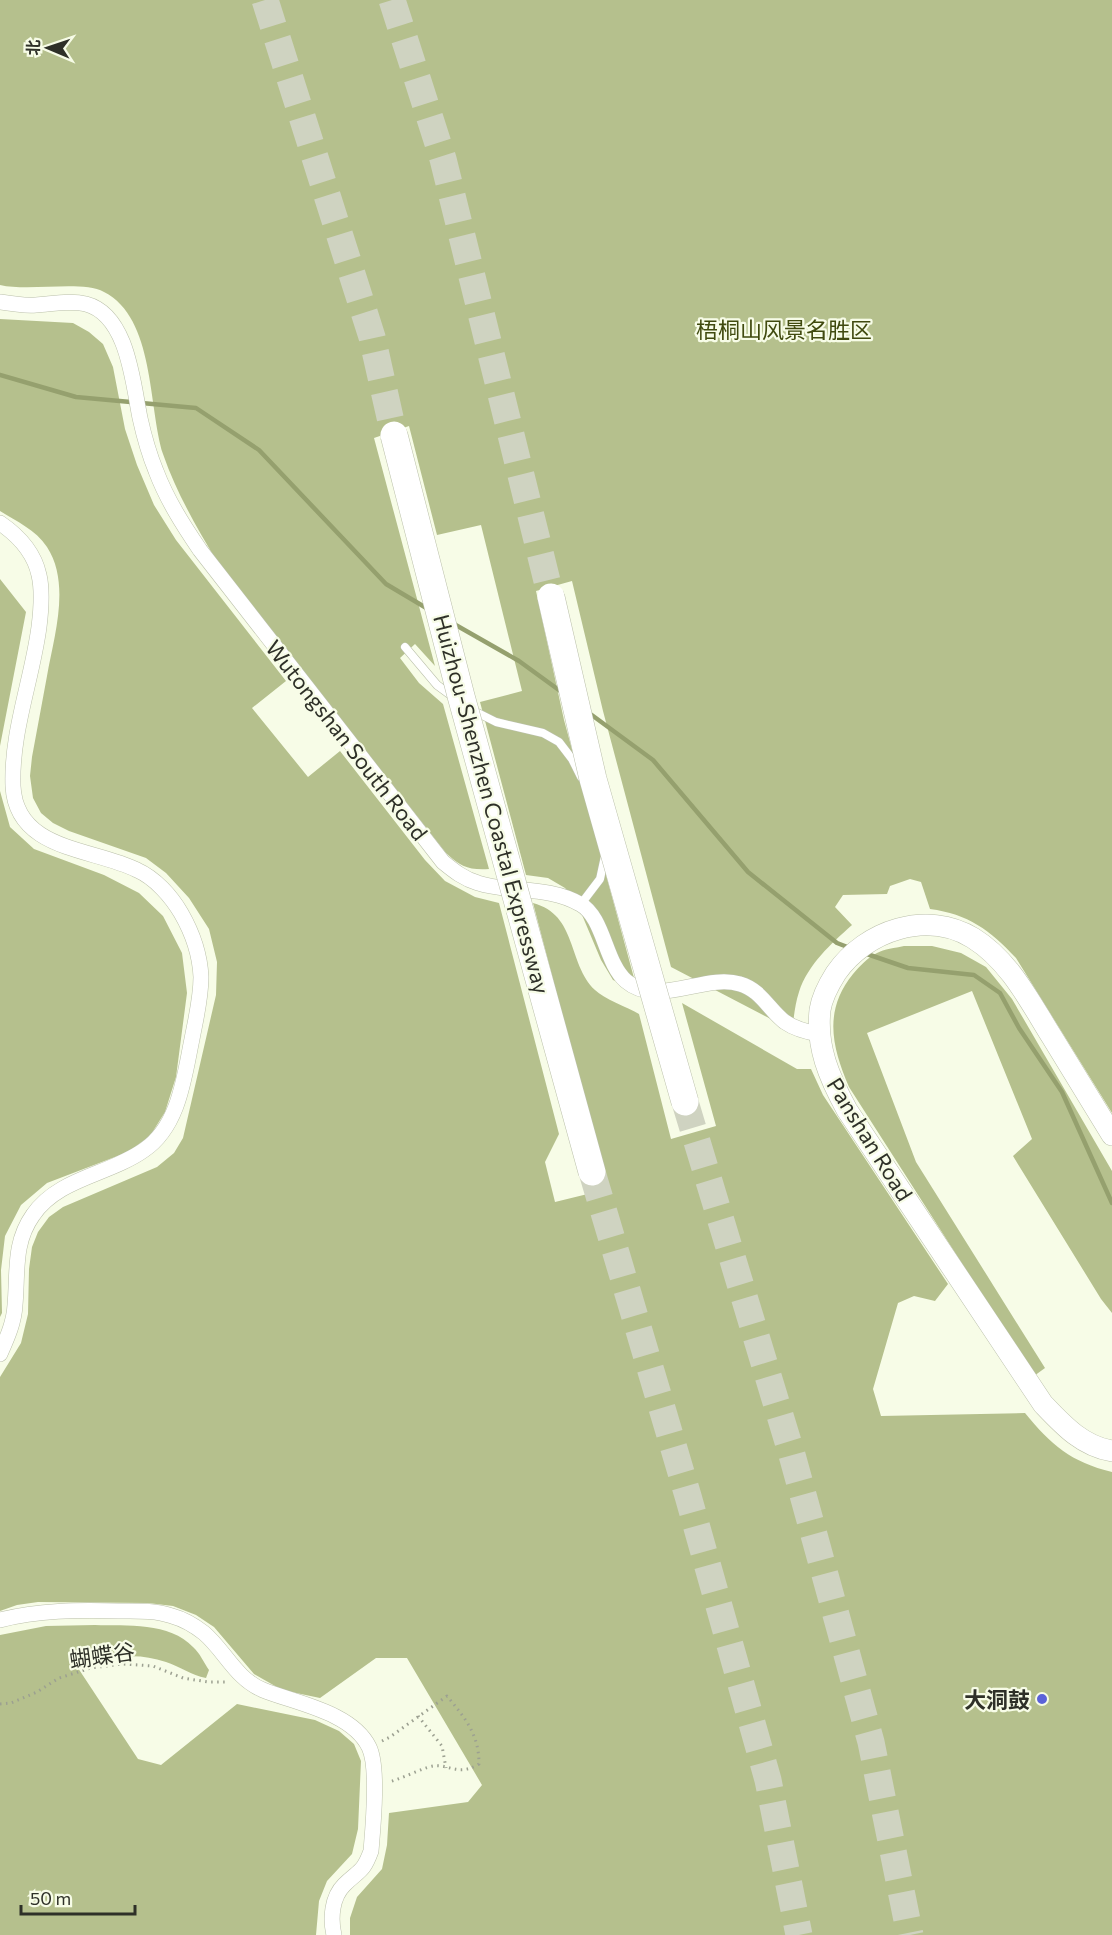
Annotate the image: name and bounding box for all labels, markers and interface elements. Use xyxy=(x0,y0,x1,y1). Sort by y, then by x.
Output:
north arrow xyxy=(18,18,78,78)
text: 北 xyxy=(23,39,42,56)
park label: 梧桐山风景名胜区 xyxy=(696,316,872,343)
street label: Huizhou-Shenzhen Coastal Expressway xyxy=(428,611,556,997)
street label: Wutongshan South Road xyxy=(260,635,434,845)
street label: Panshan Road xyxy=(821,1072,919,1206)
street label: 蝴蝶谷 xyxy=(67,1637,137,1673)
place label: 大洞鼓 xyxy=(964,1686,1030,1713)
marker: 大洞鼓 xyxy=(1035,1692,1049,1706)
scale bar xyxy=(21,1878,135,1916)
text: 50 m xyxy=(30,1887,71,1909)

